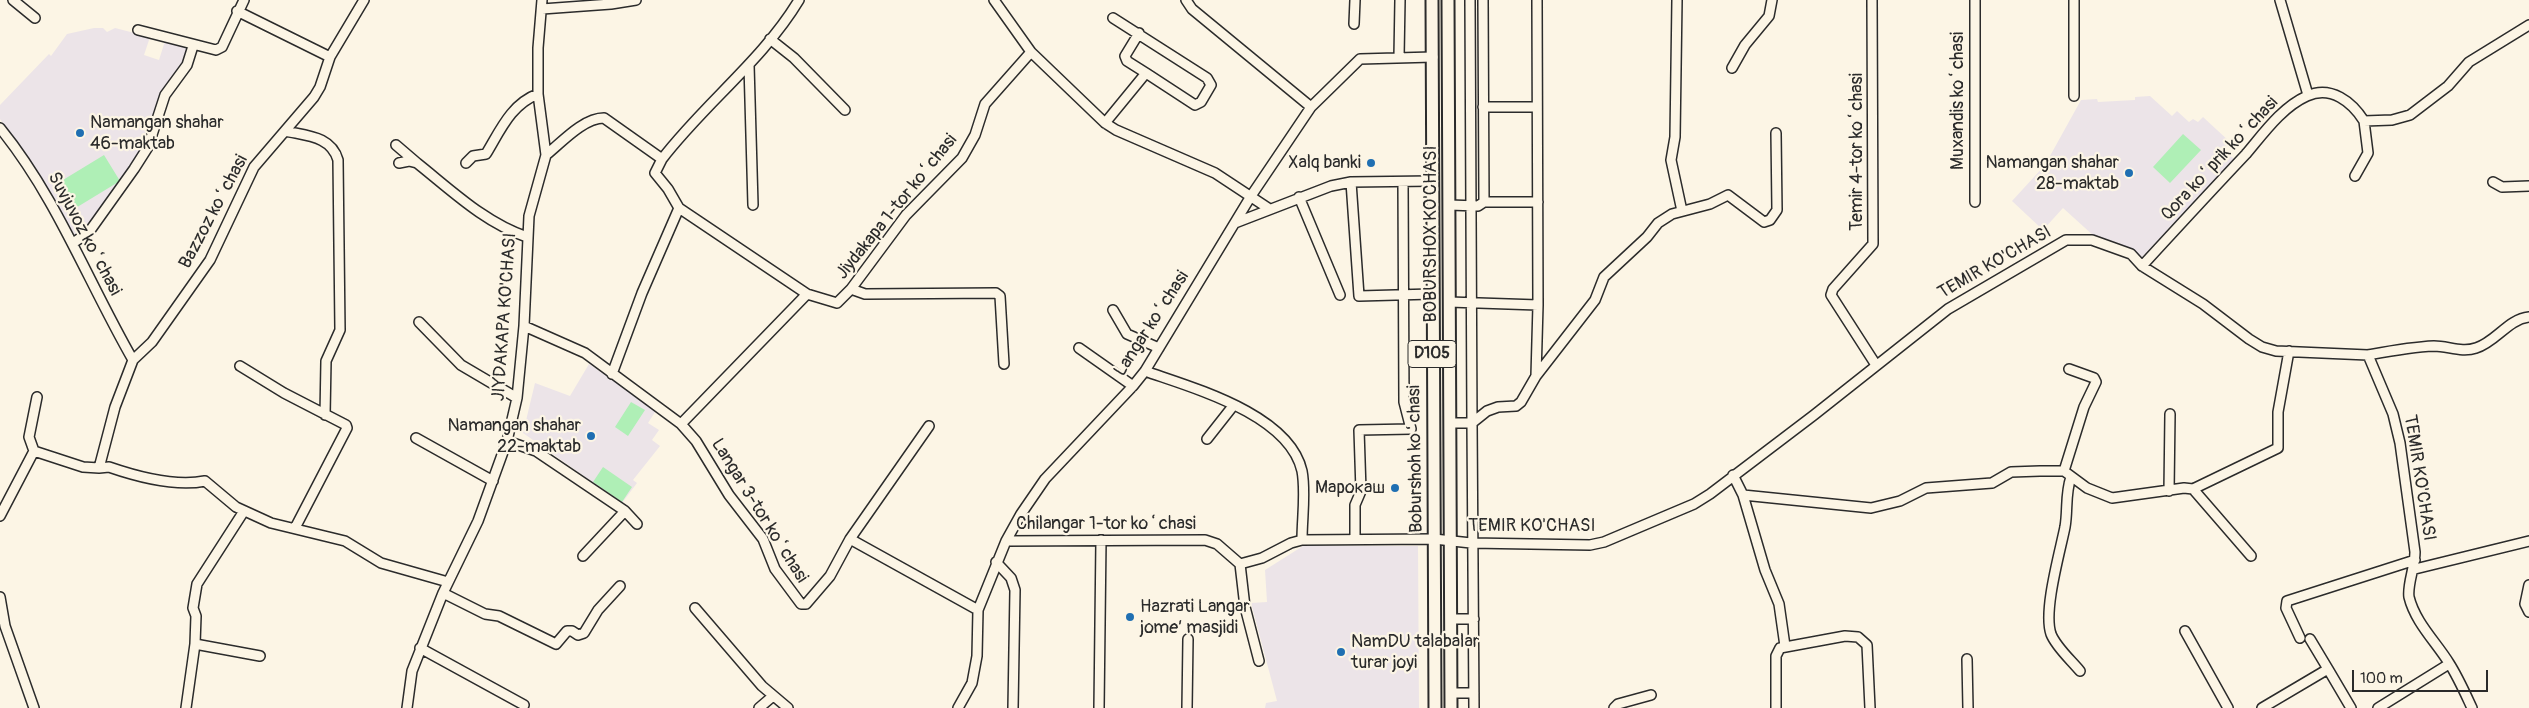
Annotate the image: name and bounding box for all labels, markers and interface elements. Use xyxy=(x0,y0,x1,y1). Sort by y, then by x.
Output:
street label: Muxandis koʻchasi xyxy=(1947,32,1969,170)
street label: Temir 4-tor koʻchasi xyxy=(1846,73,1868,231)
street label: Qora koʻprik koʻchasi xyxy=(2157,92,2283,226)
place label: Namangan shahar 46-maktab xyxy=(90,112,224,154)
marker: Namangan shahar 46-maktab xyxy=(74,127,86,139)
street label: Jiydakapa 1-tor koʻchasi xyxy=(832,130,962,284)
street label: BOBURSHOX KO'CHASI xyxy=(1420,145,1442,323)
street label: Bazzoz koʻchasi xyxy=(175,152,253,272)
place label: Xalq banki xyxy=(1288,152,1361,174)
place label: Namangan shahar 28-maktab xyxy=(1985,152,2119,194)
marker: Xalq banki xyxy=(1365,157,1377,169)
marker: Namangan shahar 28-maktab xyxy=(2123,167,2135,179)
street label: Suvjuvoz koʻchasi xyxy=(42,169,126,299)
street label: TEMIR KO'CHASI xyxy=(1934,222,2056,304)
street label: JIYDAKAPA KO'CHASI xyxy=(488,232,522,402)
street label: Langar koʻchasi xyxy=(1110,267,1194,381)
road number: D105 xyxy=(1408,340,1456,368)
street label: Boburshoh koʻchasi xyxy=(1404,385,1428,533)
street label: TEMIR KO'CHASI xyxy=(2398,413,2440,543)
place label: Namangan shahar 22-maktab xyxy=(447,415,581,458)
marker: Namangan shahar 22-maktab xyxy=(585,430,597,442)
street label: Langar 3-tor koʻchasi xyxy=(706,435,812,587)
place label: Марокаш xyxy=(1315,477,1385,499)
marker: Марокаш xyxy=(1389,482,1401,494)
street label: Chilangar 1-tor koʻchasi xyxy=(1016,513,1196,535)
street label: TEMIR KO'CHASI xyxy=(1468,515,1596,537)
place label: Hazrati Langar jome’ masjidi xyxy=(1140,596,1250,638)
marker: Hazrati Langar jome’ masjidi xyxy=(1124,611,1136,623)
place label: NamDU talabalar turar joyi xyxy=(1351,631,1479,674)
marker: NamDU talabalar turar joyi xyxy=(1335,646,1347,658)
scale bar xyxy=(2354,660,2490,692)
text: 100 m xyxy=(2360,669,2403,688)

